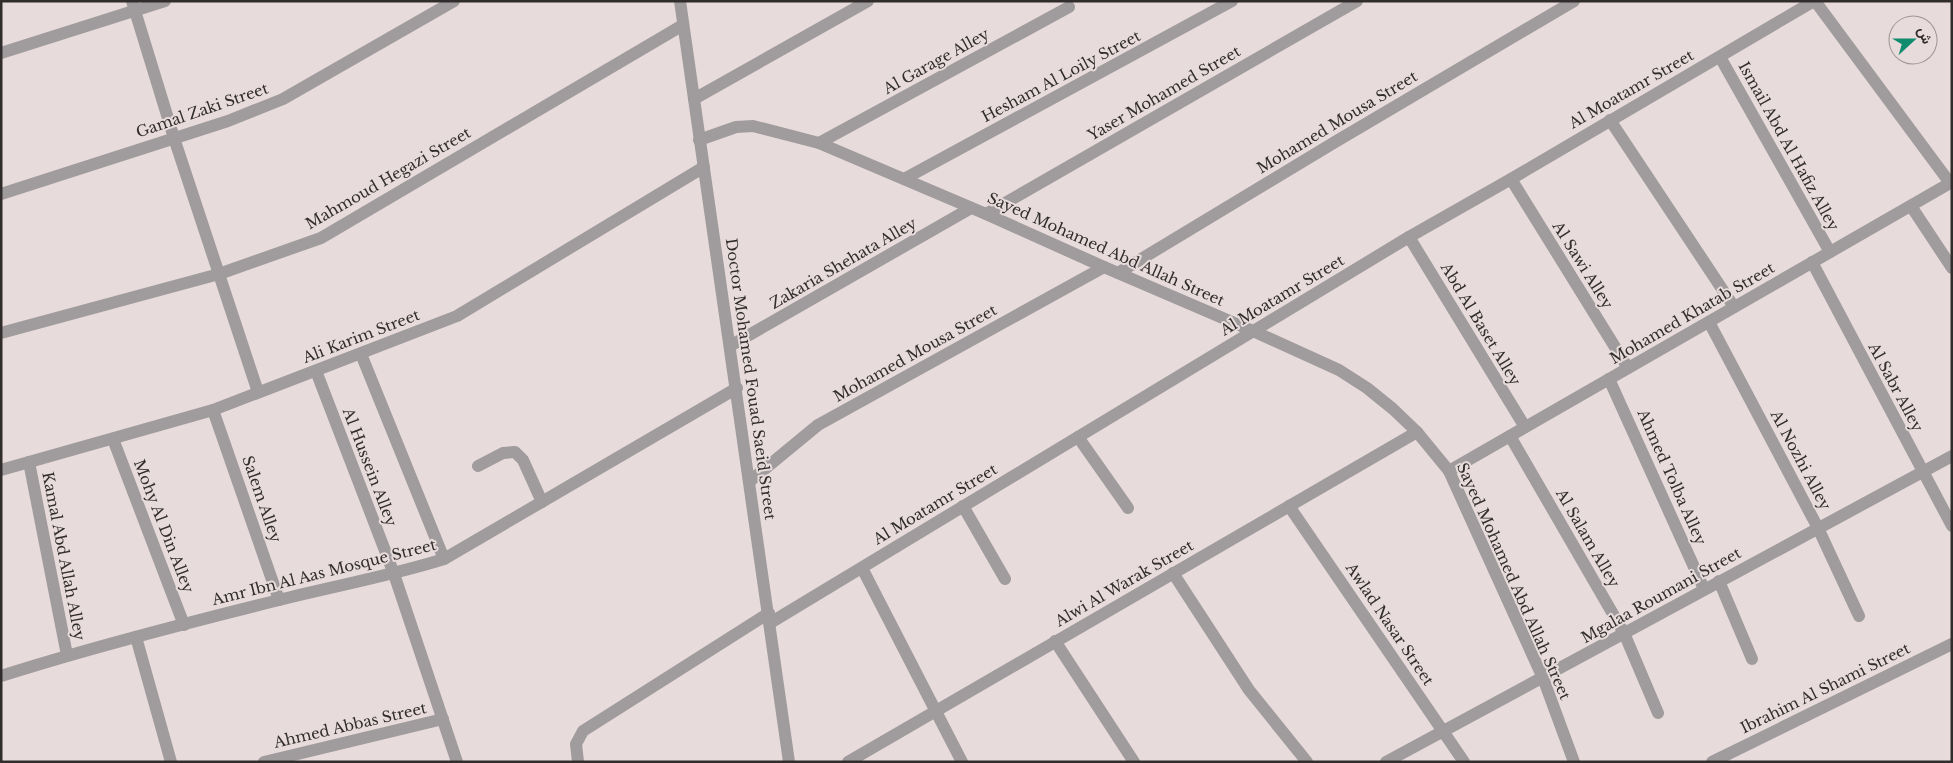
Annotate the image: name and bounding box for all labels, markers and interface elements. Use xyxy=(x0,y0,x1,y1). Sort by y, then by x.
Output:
north arrow xyxy=(1888,15,1938,65)
street label: Al Garage Alley xyxy=(879,24,993,98)
text: ش xyxy=(1914,24,1937,47)
street label: Hesham Al Loily Street xyxy=(978,26,1144,126)
street label: Yaser Mohamed Street xyxy=(1083,41,1244,145)
street label: Al Moatamr Street xyxy=(1564,45,1697,133)
street label: Ismail Abd Al Hafiz Alley xyxy=(1735,58,1844,234)
street label: Mohamed Mousa Street xyxy=(1253,66,1421,177)
street label: Gamal Zaki Street xyxy=(133,78,271,142)
street label: Mahmoud Hegazi Street xyxy=(302,123,474,233)
street label: Sayed Mohamed Abd Allah Street xyxy=(985,188,1228,310)
street label: Zakaria Shehata Alley xyxy=(766,213,920,313)
street label: Al Sawi Alley xyxy=(1548,217,1618,313)
street label: Doctor Mohamed Fouad Saeid Street xyxy=(722,237,780,521)
street label: Al Moatamr Street xyxy=(1216,250,1348,340)
street label: Abd Al Baset Alley xyxy=(1436,258,1525,389)
street label: Mohamed Khatab Street xyxy=(1606,258,1778,368)
street label: Mohamed Mousa Street xyxy=(830,300,1000,406)
street label: Ali Karim Street xyxy=(299,305,422,367)
street label: Al Sabr Alley xyxy=(1864,338,1928,435)
street label: Al Hussein Alley xyxy=(338,404,401,529)
street label: Ahmed Tolba Alley xyxy=(1633,405,1711,548)
street label: Al Nozhi Alley xyxy=(1766,406,1835,514)
street label: Salem Alley xyxy=(238,453,286,545)
street label: Mohy Al Din Alley xyxy=(130,457,198,596)
street label: Al Moatamr Street xyxy=(869,459,1001,549)
street label: Sayed Mohamed Abd Allah Street xyxy=(1453,460,1575,703)
street label: Kamal Abd Allah Alley xyxy=(38,470,90,642)
street label: Al Salam Alley xyxy=(1552,484,1624,591)
street label: Amr Ibn Al Aas Mosque Street xyxy=(209,535,438,609)
street label: Alwi Al Warak Street xyxy=(1051,535,1197,631)
street label: Mgalaa Roumani Street xyxy=(1578,543,1745,647)
street label: Awlad Nasar Street xyxy=(1341,558,1438,689)
street label: Ibrahim Al Shami Street xyxy=(1737,638,1913,737)
street label: Ahmed Abbas Street xyxy=(271,698,429,752)

